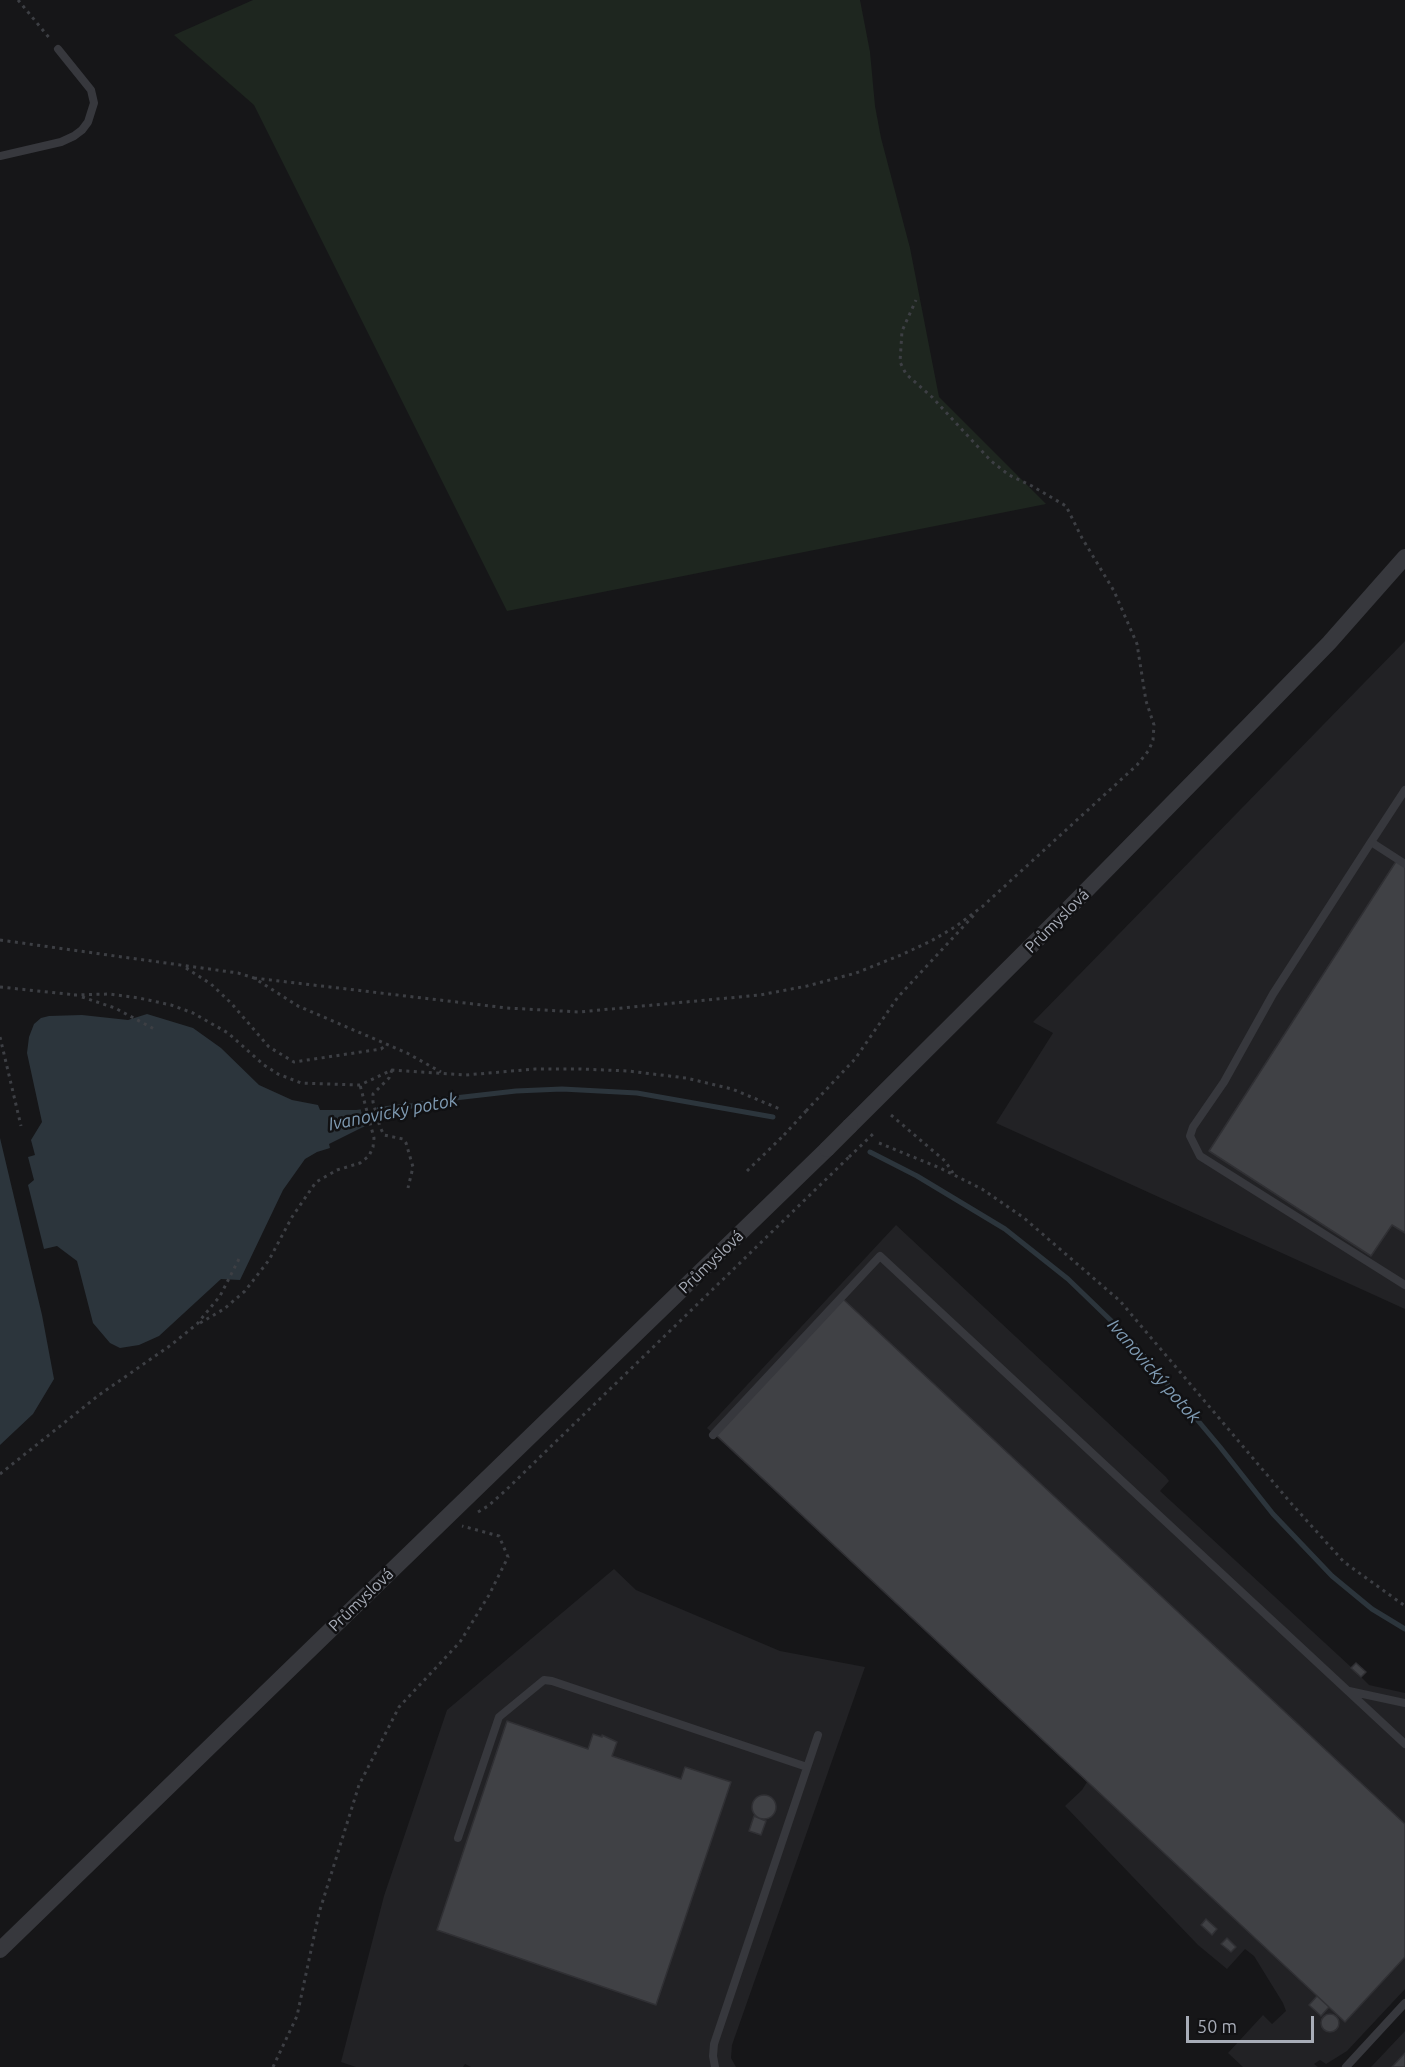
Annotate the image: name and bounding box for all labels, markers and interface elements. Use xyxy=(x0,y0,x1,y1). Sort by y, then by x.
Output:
street label: Průmyslová xyxy=(1021,885,1093,957)
water label: Ivanovický potok xyxy=(327,1089,459,1135)
street label: Průmyslová xyxy=(675,1226,747,1298)
water label: Ivanovický potok xyxy=(1103,1314,1205,1428)
street label: Průmyslová xyxy=(325,1564,397,1636)
scale bar xyxy=(1189,2004,1316,2042)
text: 50 m xyxy=(1197,2016,1237,2036)

